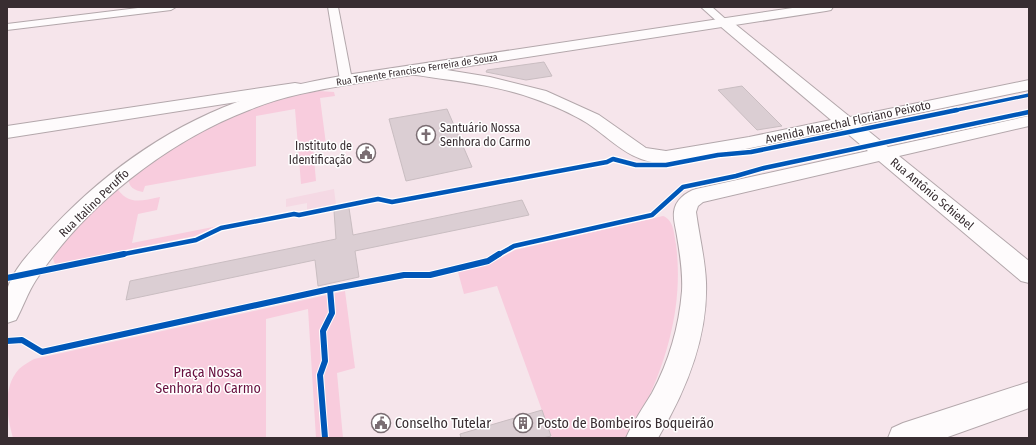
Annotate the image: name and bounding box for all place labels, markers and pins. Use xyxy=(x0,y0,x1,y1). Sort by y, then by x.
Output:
place label: Santuário Nossa Senhora do Carmo xyxy=(440,121,531,149)
church icon: Santuário Nossa Senhora do Carmo xyxy=(415,124,437,146)
place label: Instituto de Identificação xyxy=(289,139,352,167)
public building icon: Instituto de Identificação xyxy=(355,142,377,164)
public building icon: Conselho Tutelar xyxy=(370,412,392,434)
building icon: Posto de Bombeiros Boqueirão xyxy=(512,412,534,434)
place label: Conselho Tutelar xyxy=(395,415,491,432)
place label: Posto de Bombeiros Boqueirão xyxy=(537,415,714,432)

